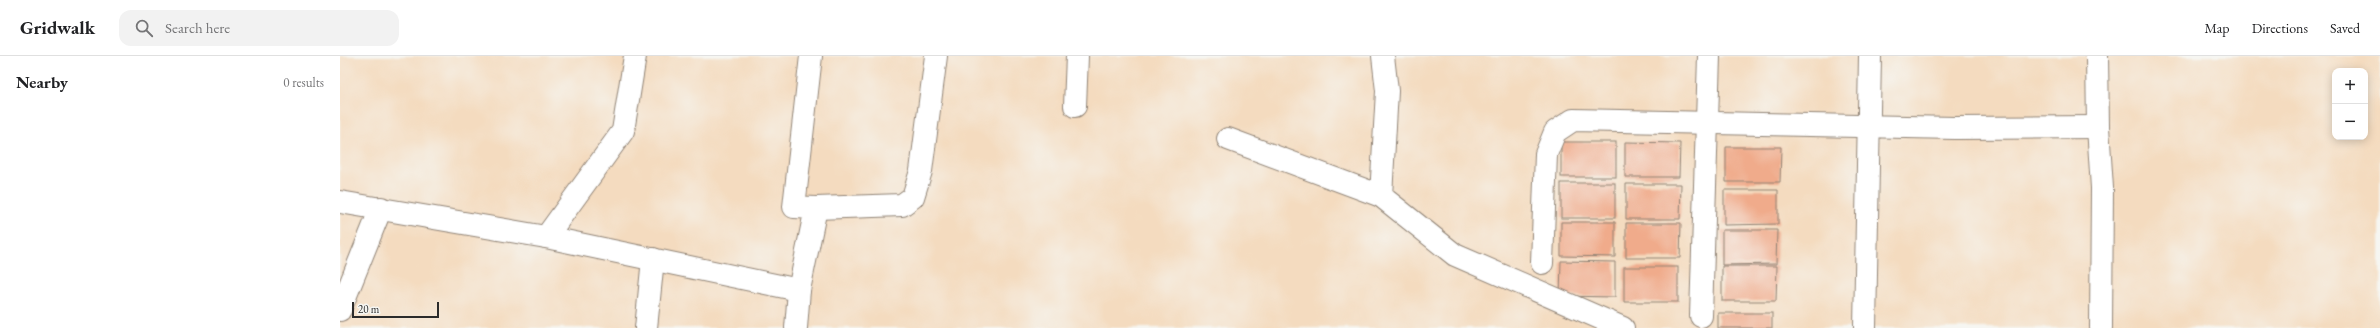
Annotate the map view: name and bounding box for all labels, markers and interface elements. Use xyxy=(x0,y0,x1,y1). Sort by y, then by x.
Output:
search box xyxy=(119,10,399,46)
text: Gridwalk xyxy=(20,15,95,40)
icon: search xyxy=(133,17,155,39)
text: Search here xyxy=(165,18,230,37)
text: Map xyxy=(2204,19,2230,37)
text: Directions xyxy=(2252,19,2308,37)
text: Saved xyxy=(2330,19,2360,37)
map controls xyxy=(2332,68,2368,140)
button: + xyxy=(2332,68,2368,104)
text: Nearby xyxy=(16,71,68,93)
text: 0 results xyxy=(283,74,324,91)
button: − xyxy=(2332,104,2368,140)
scale bar xyxy=(352,300,439,319)
text: 20 m xyxy=(358,302,379,316)

